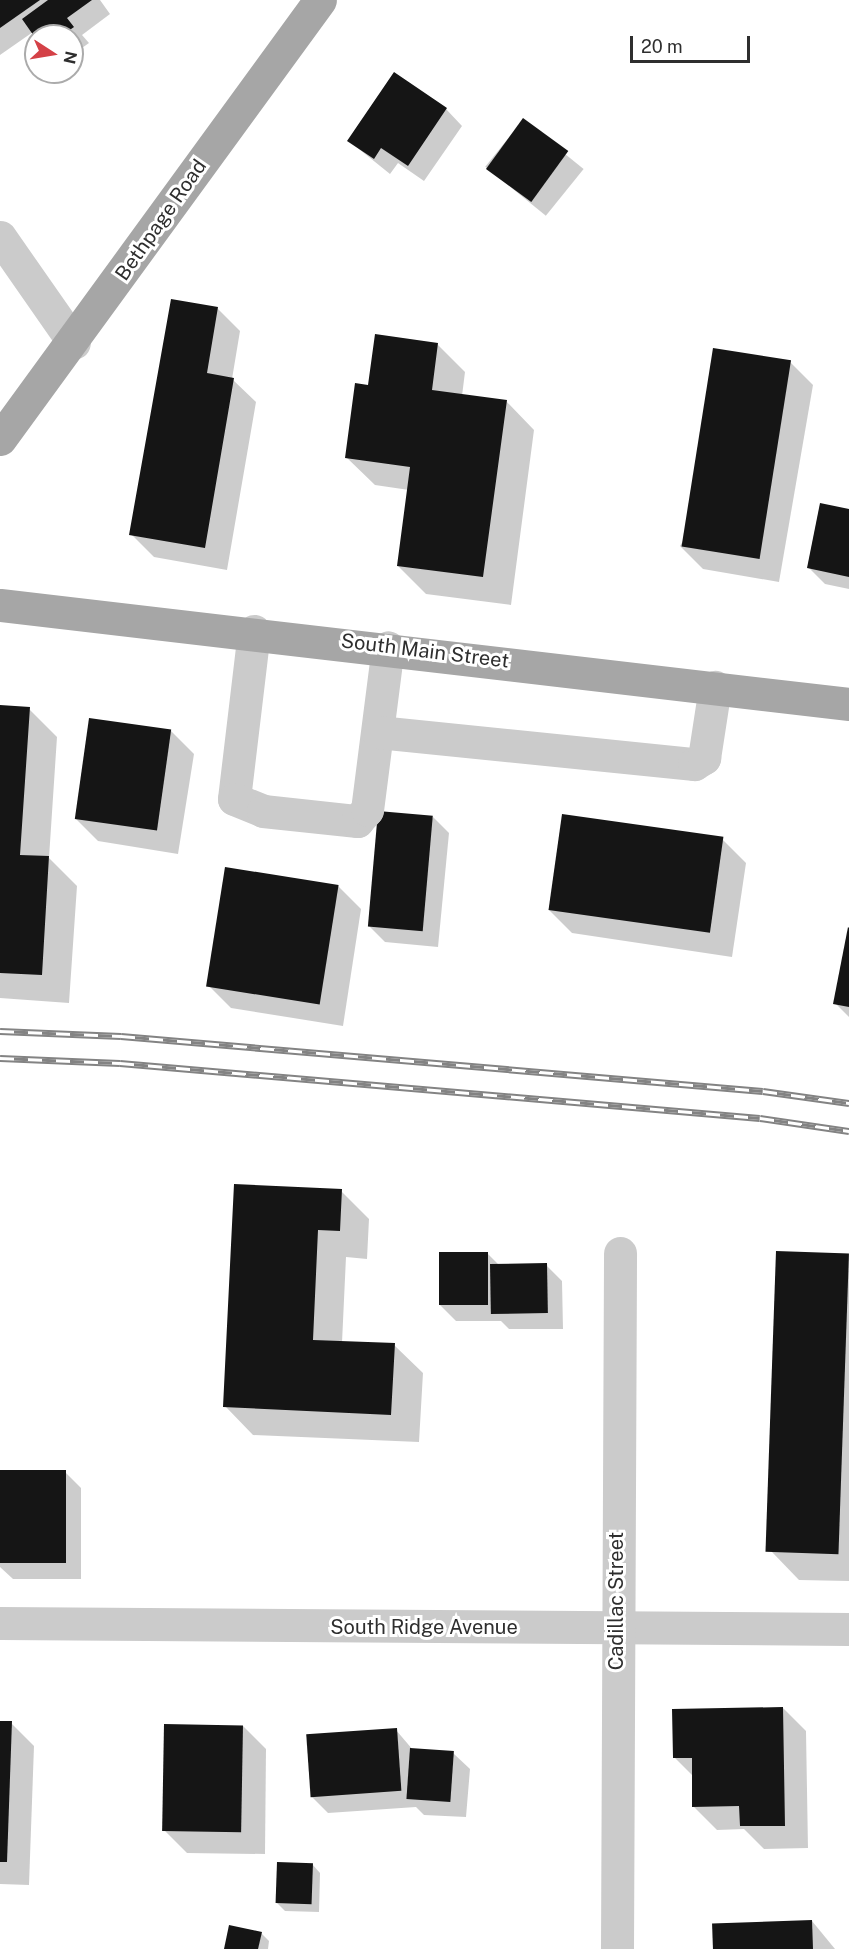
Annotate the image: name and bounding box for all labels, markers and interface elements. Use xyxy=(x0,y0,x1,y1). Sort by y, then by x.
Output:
north arrow xyxy=(24,24,84,84)
scale bar xyxy=(633,24,753,62)
text: 20 m xyxy=(641,36,683,57)
text: N xyxy=(60,49,81,66)
street label: Bethpage Road xyxy=(110,155,212,285)
street label: South Main Street xyxy=(340,629,510,673)
street label: Cadillac Street xyxy=(604,1532,628,1670)
street label: South Ridge Avenue xyxy=(330,1615,518,1639)

